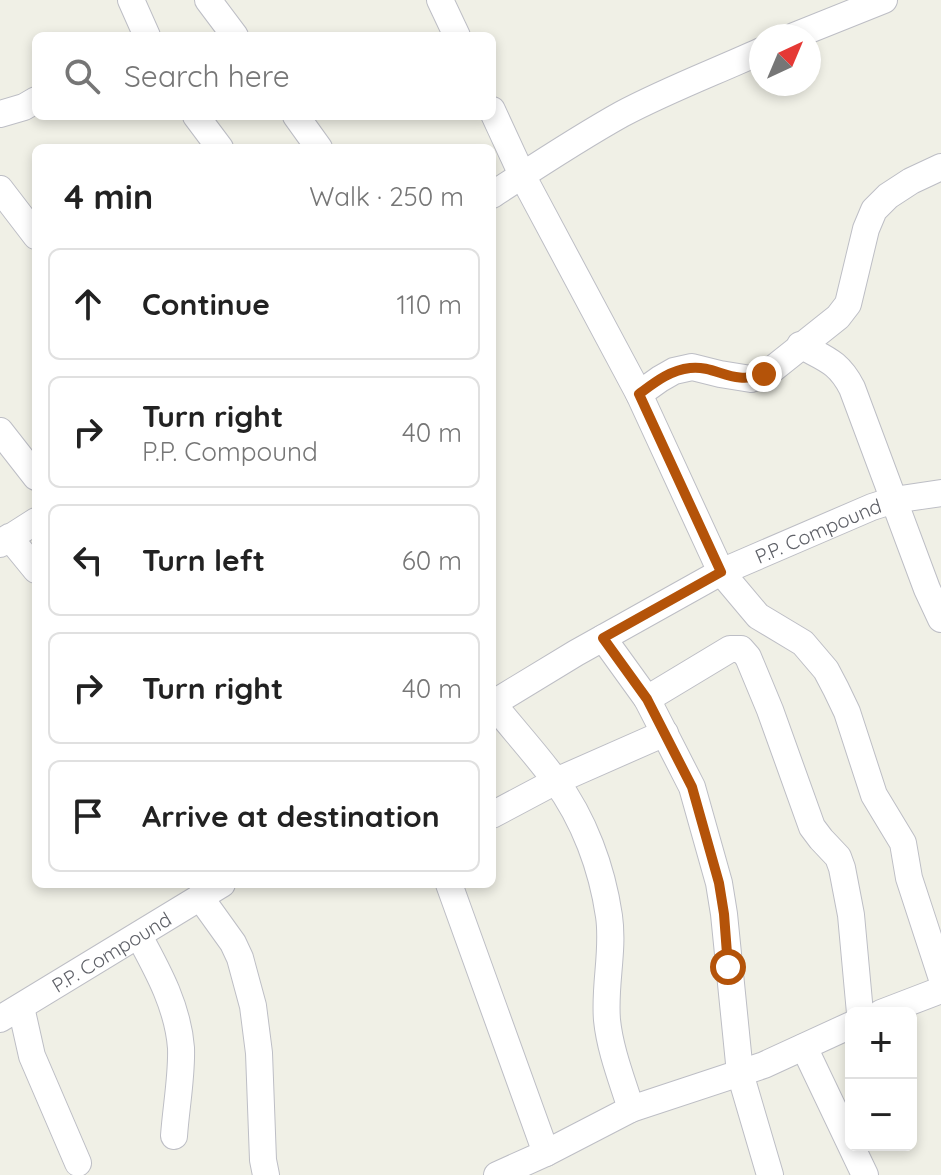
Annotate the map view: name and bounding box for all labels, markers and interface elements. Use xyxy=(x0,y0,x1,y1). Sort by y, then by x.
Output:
north arrow xyxy=(749,24,821,96)
search box xyxy=(32,32,496,120)
icon: search xyxy=(60,54,104,98)
text: Search here xyxy=(124,57,290,95)
text: 4 min xyxy=(64,175,153,218)
text: Walk · 250 m xyxy=(309,180,464,213)
icon: ahead xyxy=(66,282,110,326)
text: Continue xyxy=(142,285,270,323)
text: 110 m xyxy=(396,288,462,321)
route end xyxy=(746,356,782,392)
text: Turn right xyxy=(142,397,283,435)
icon: right xyxy=(66,410,110,454)
text: 40 m xyxy=(402,416,462,449)
text: P.P. Compound xyxy=(142,435,318,468)
street label: P.P. Compound xyxy=(751,492,884,568)
icon: left xyxy=(66,538,110,582)
text: Turn left xyxy=(142,541,265,579)
text: 60 m xyxy=(402,544,462,577)
icon: right xyxy=(66,666,110,710)
text: Turn right xyxy=(142,669,283,707)
text: 40 m xyxy=(402,672,462,705)
icon: arrive xyxy=(66,794,110,838)
text: Arrive at destination xyxy=(142,797,440,835)
street label: P.P. Compound xyxy=(47,906,175,997)
route start xyxy=(710,949,746,985)
map controls xyxy=(845,1007,917,1151)
button: + xyxy=(845,1007,917,1079)
button: − xyxy=(845,1079,917,1151)

